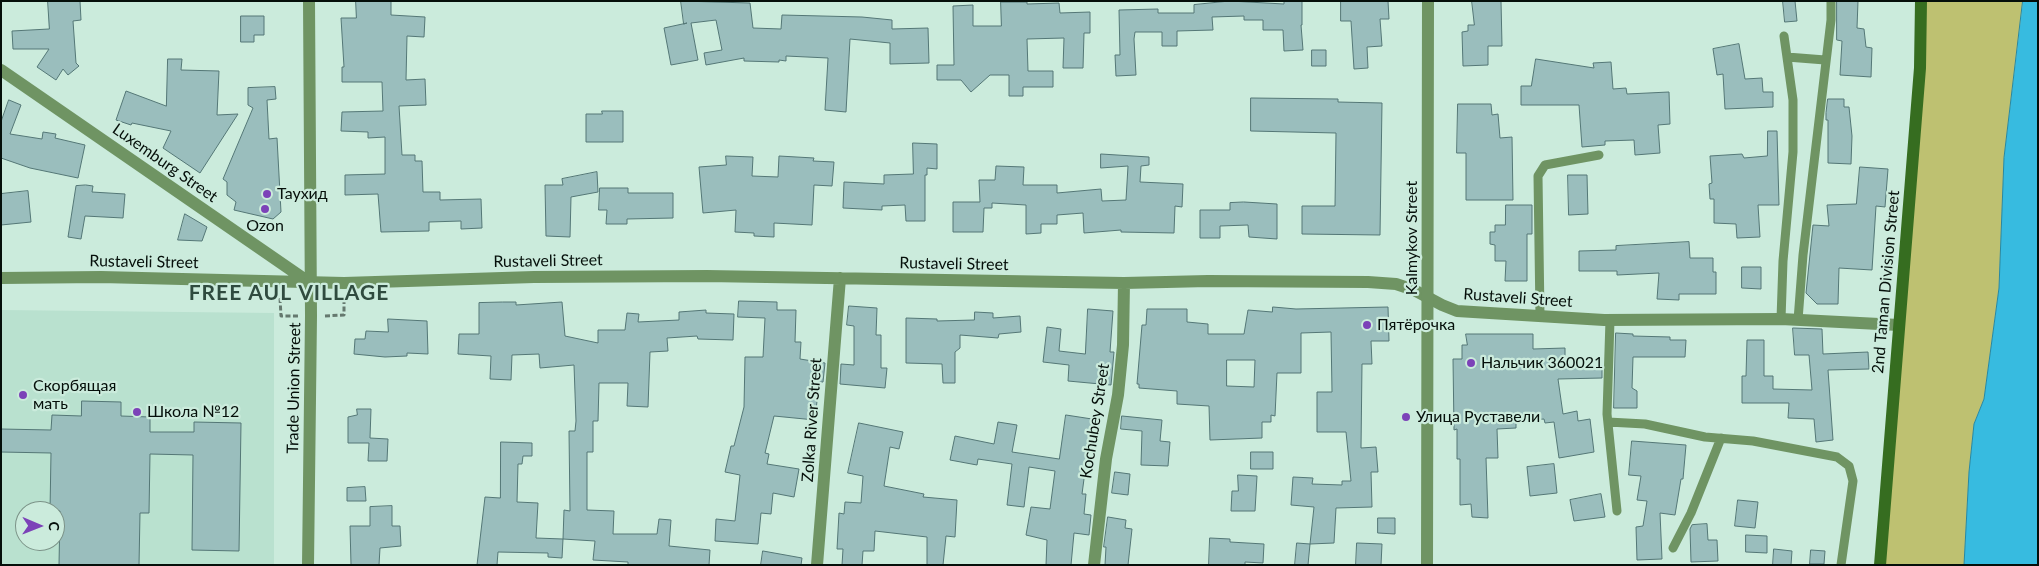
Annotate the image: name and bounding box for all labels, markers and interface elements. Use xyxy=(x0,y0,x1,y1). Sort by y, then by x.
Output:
street label: Luxemburg Street xyxy=(109,120,221,206)
street label: Kalmykov Street xyxy=(1402,181,1422,295)
place label: Таухид xyxy=(277,184,328,204)
marker: Таухид xyxy=(261,188,273,200)
street label: 2nd Taman Division Street xyxy=(1868,190,1904,374)
marker: Ozon xyxy=(259,203,271,215)
place label: Ozon xyxy=(246,216,284,236)
street label: Rustaveli Street xyxy=(493,250,603,272)
street label: Rustaveli Street xyxy=(89,251,199,273)
street label: Rustaveli Street xyxy=(899,253,1009,275)
district label: FREE AUL VILLAGE xyxy=(187,280,391,306)
street label: Rustaveli Street xyxy=(1463,285,1573,311)
place label: Пятёрочка xyxy=(1377,315,1455,335)
marker: Пятёрочка xyxy=(1361,319,1373,331)
street label: Trade Union Street xyxy=(283,322,305,454)
place label: Нальчик 360021 xyxy=(1481,353,1603,373)
street label: Zolka River Street xyxy=(798,357,826,483)
marker: Нальчик 360021 xyxy=(1465,357,1477,369)
street label: Kochubey Street xyxy=(1076,362,1114,480)
place label: Скорбящая мать xyxy=(33,376,116,414)
marker: Скорбящая мать xyxy=(17,389,29,401)
place label: Школа №12 xyxy=(147,402,239,422)
marker: Школа №12 xyxy=(131,406,143,418)
place label: Улица Руставели xyxy=(1416,407,1540,427)
marker: Улица Руставели xyxy=(1400,411,1412,423)
north arrow xyxy=(15,501,65,551)
text: С xyxy=(46,521,63,531)

